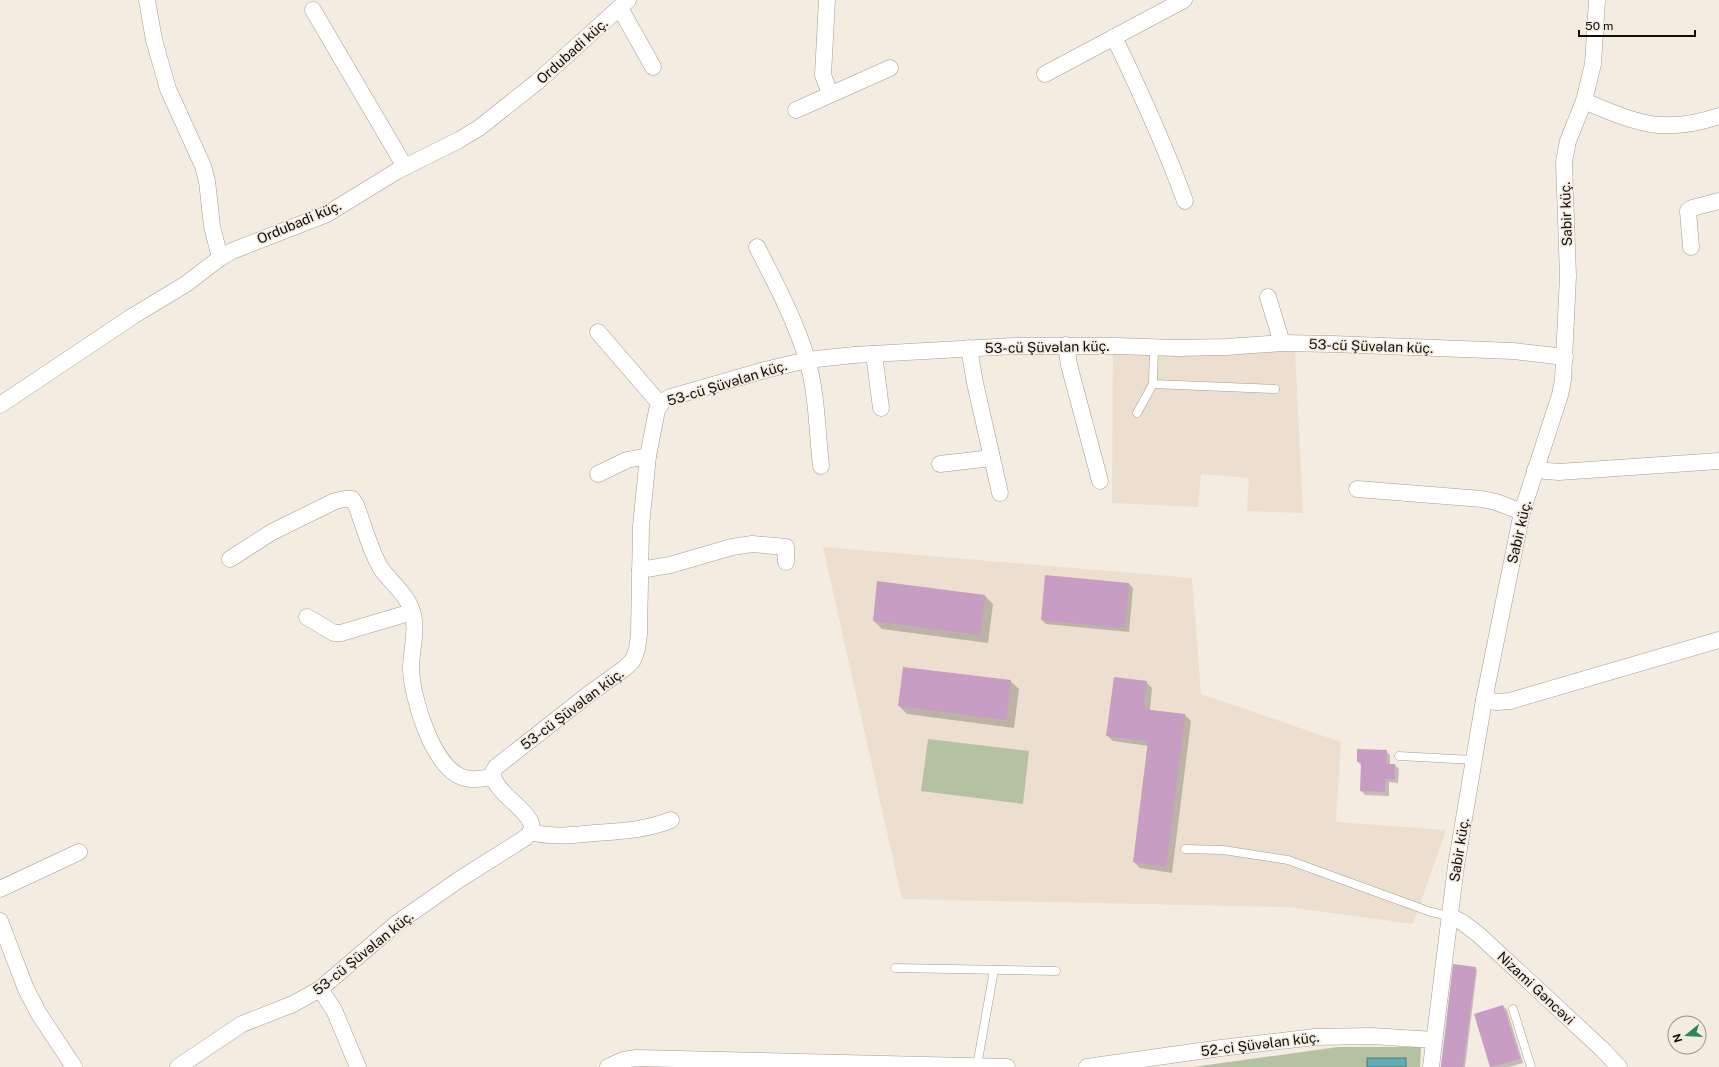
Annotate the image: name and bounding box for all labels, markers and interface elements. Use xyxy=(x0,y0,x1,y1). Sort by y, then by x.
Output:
scale bar xyxy=(1579,12,1695,38)
street label: Ordubadi küç. xyxy=(533,15,611,87)
text: 50 m xyxy=(1585,19,1613,33)
street label: Sabir küç. xyxy=(1557,182,1575,246)
street label: Ordubadi küç. xyxy=(254,197,344,247)
street label: 53-cü Şüvəlan küç. xyxy=(1308,336,1434,356)
street label: 53-cü Şüvəlan küç. xyxy=(985,338,1109,356)
street label: 53-cü Şüvəlan küç. xyxy=(665,357,789,409)
street label: Sabir küç. xyxy=(1504,499,1534,565)
street label: 53-cü Şüvəlan küç. xyxy=(517,665,627,753)
street label: Sabir küç. xyxy=(1446,817,1472,883)
street label: 53-cü Şüvəlan küç. xyxy=(310,908,416,998)
street label: Nizami Gəncəvi xyxy=(1494,948,1578,1028)
north arrow xyxy=(1667,1015,1707,1055)
street label: 52-ci Şüvəlan küç. xyxy=(1200,1029,1320,1059)
text: N xyxy=(1670,1032,1685,1044)

